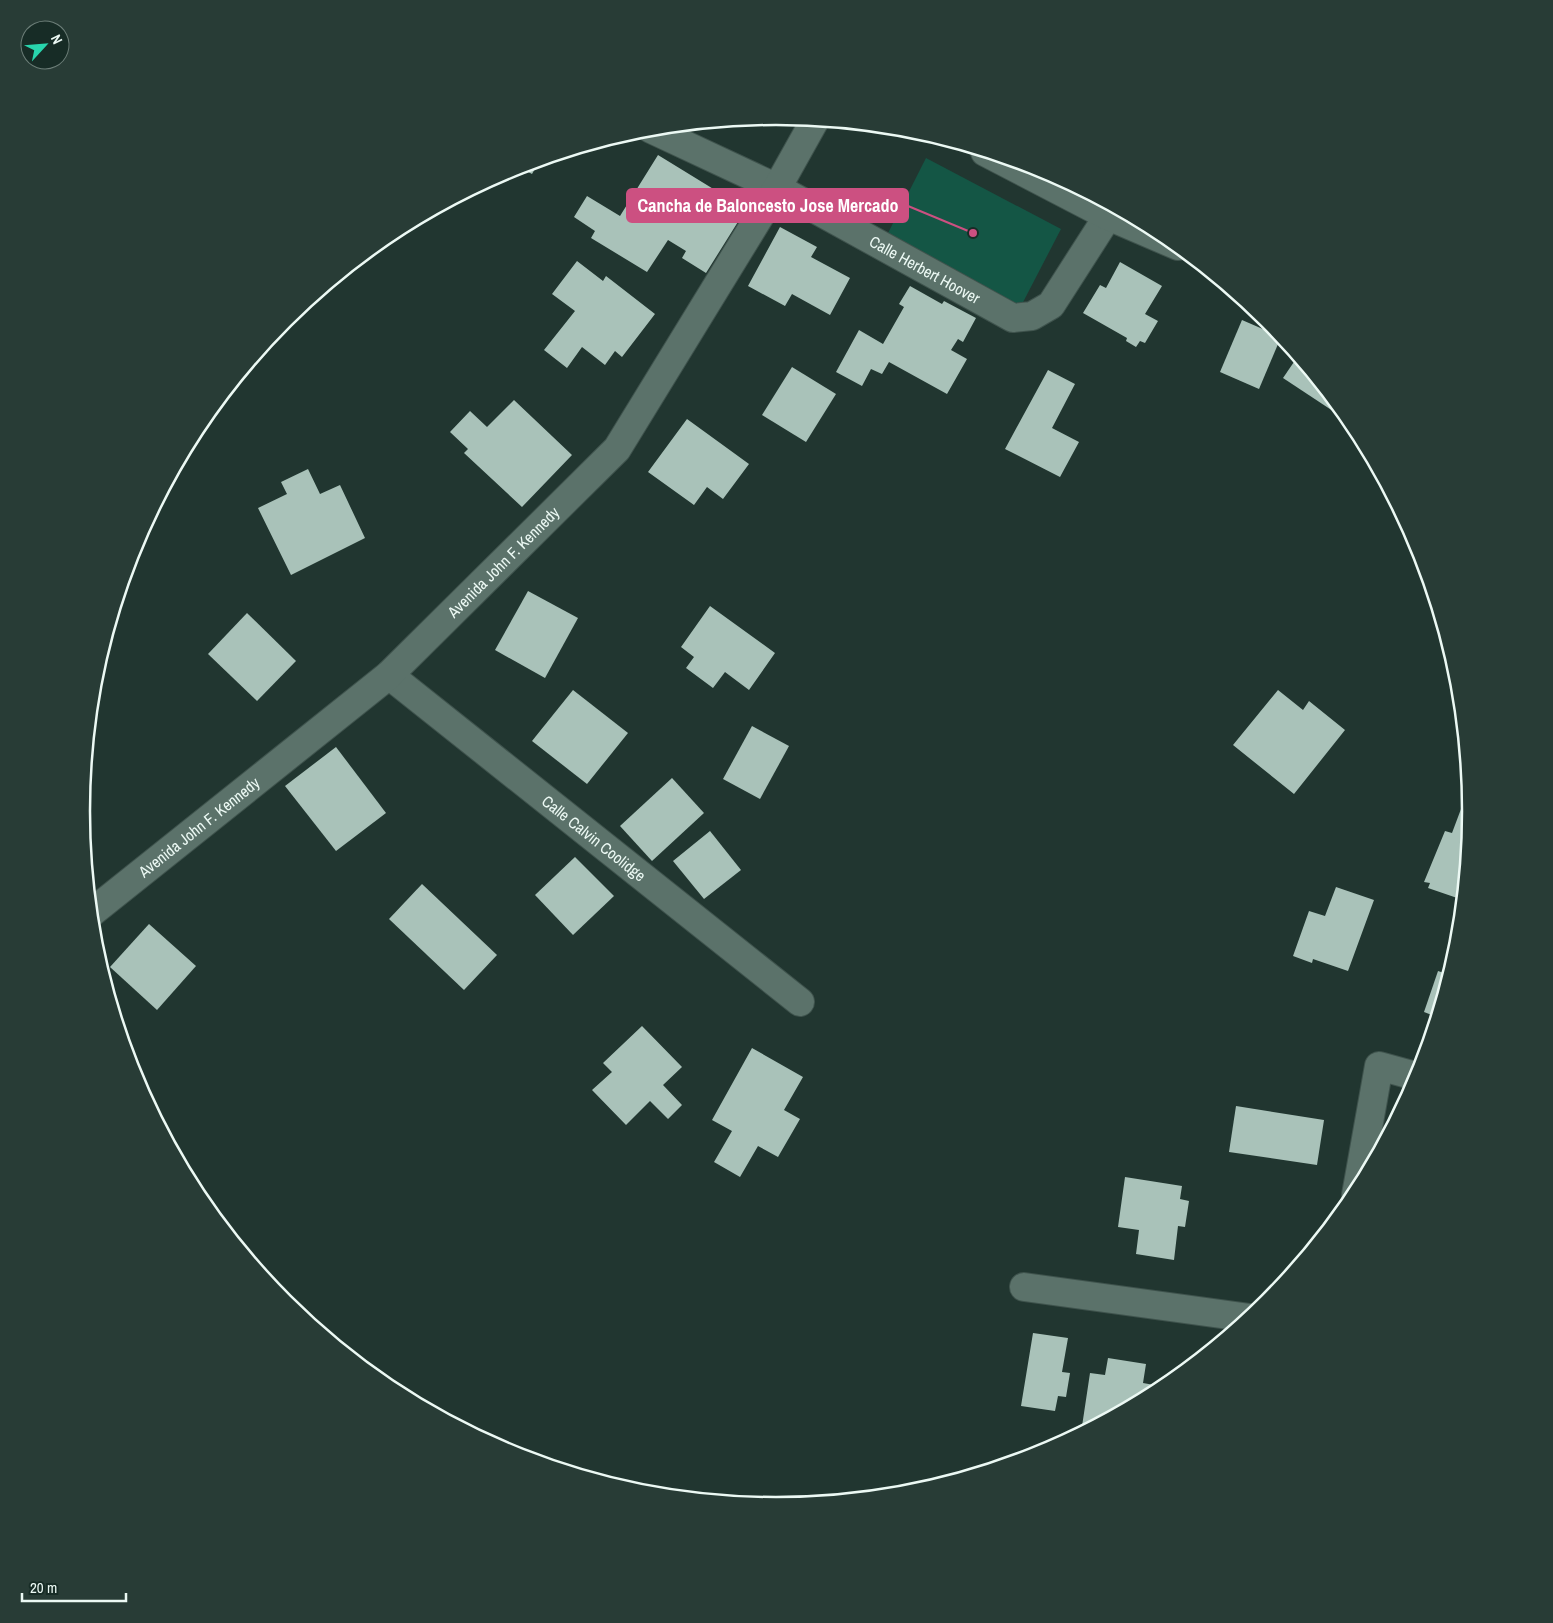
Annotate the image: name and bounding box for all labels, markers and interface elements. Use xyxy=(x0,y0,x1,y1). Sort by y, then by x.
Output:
north arrow xyxy=(20,20,70,70)
text: N xyxy=(47,32,67,47)
callout: Cancha de Baloncesto Jose Mercado xyxy=(627,189,908,222)
text: Cancha de Baloncesto Jose Mercado xyxy=(638,193,898,218)
street label: Calle Herbert Hoover xyxy=(866,230,985,309)
street label: Avenida John F. Kennedy xyxy=(442,501,564,623)
street label: Avenida John F. Kennedy xyxy=(133,771,264,883)
street label: Calle Calvin Coolidge xyxy=(537,790,651,886)
scale bar xyxy=(22,1570,126,1602)
text: 20 m xyxy=(30,1577,57,1598)

